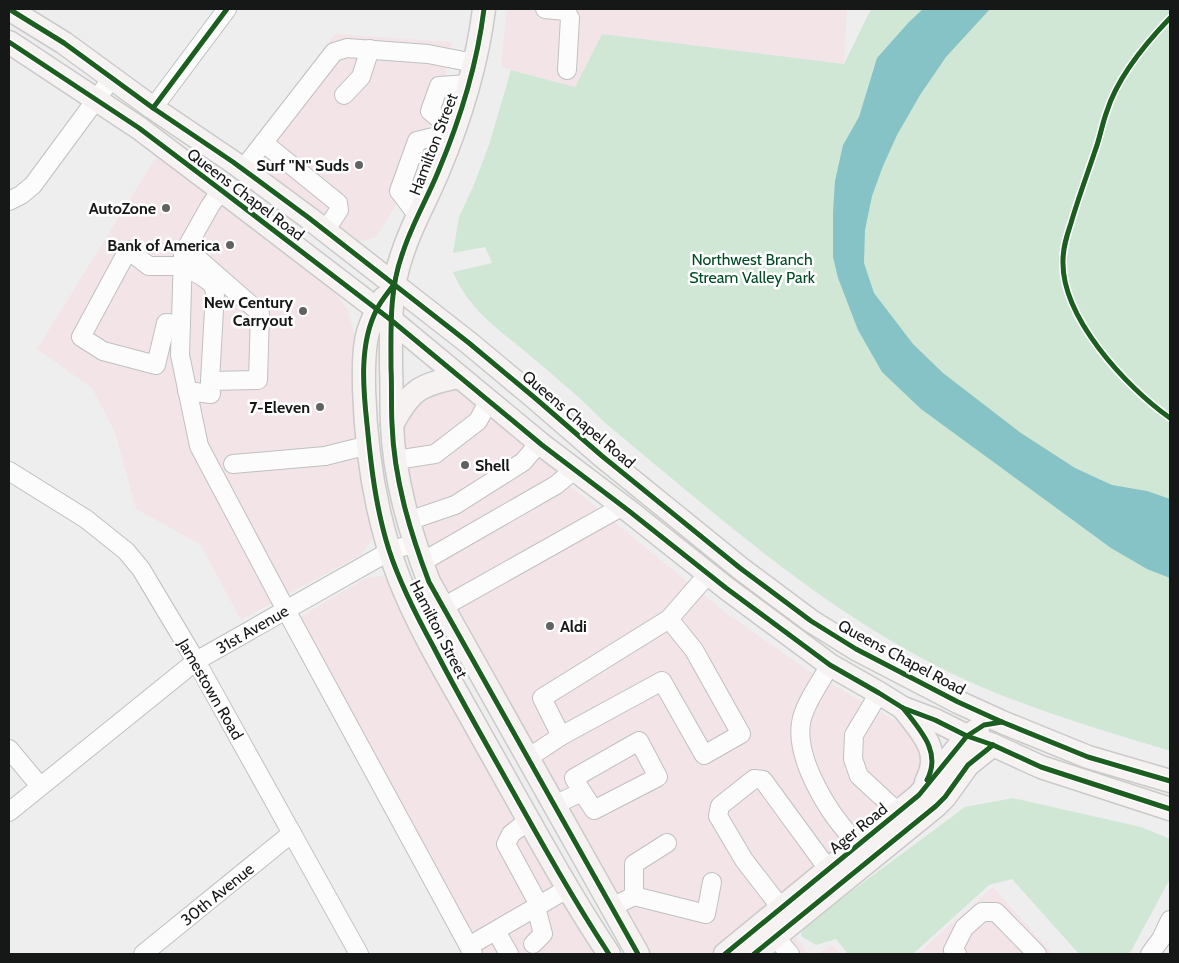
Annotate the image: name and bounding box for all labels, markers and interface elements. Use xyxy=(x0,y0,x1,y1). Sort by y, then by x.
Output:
street label: Hamilton Street xyxy=(405,90,462,198)
street label: Queens Chapel Road xyxy=(183,144,308,245)
place label: Surf "N" Suds xyxy=(257,156,349,175)
marker: Surf "N" Suds xyxy=(353,159,365,171)
place label: AutoZone xyxy=(89,199,156,218)
marker: AutoZone xyxy=(160,202,172,214)
place label: Bank of America xyxy=(107,236,220,255)
marker: Bank of America xyxy=(224,239,236,251)
park label: Northwest Branch Stream Valley Park xyxy=(689,250,816,287)
place label: New Century Carryout xyxy=(204,293,293,330)
marker: New Century Carryout xyxy=(297,305,309,317)
street label: Queens Chapel Road xyxy=(518,367,639,472)
place label: 7-Eleven xyxy=(249,398,310,417)
marker: 7-Eleven xyxy=(314,401,326,413)
place label: Shell xyxy=(475,456,510,475)
marker: Shell xyxy=(459,459,471,471)
street label: Hamilton Street xyxy=(406,577,472,682)
street label: 31st Avenue xyxy=(213,601,292,658)
street label: Queens Chapel Road xyxy=(835,616,969,699)
place label: Aldi xyxy=(560,617,587,636)
marker: Aldi xyxy=(544,620,556,632)
street label: Jamestown Road xyxy=(174,635,247,743)
street label: Ager Road xyxy=(825,799,891,858)
street label: 30th Avenue xyxy=(177,859,258,930)

